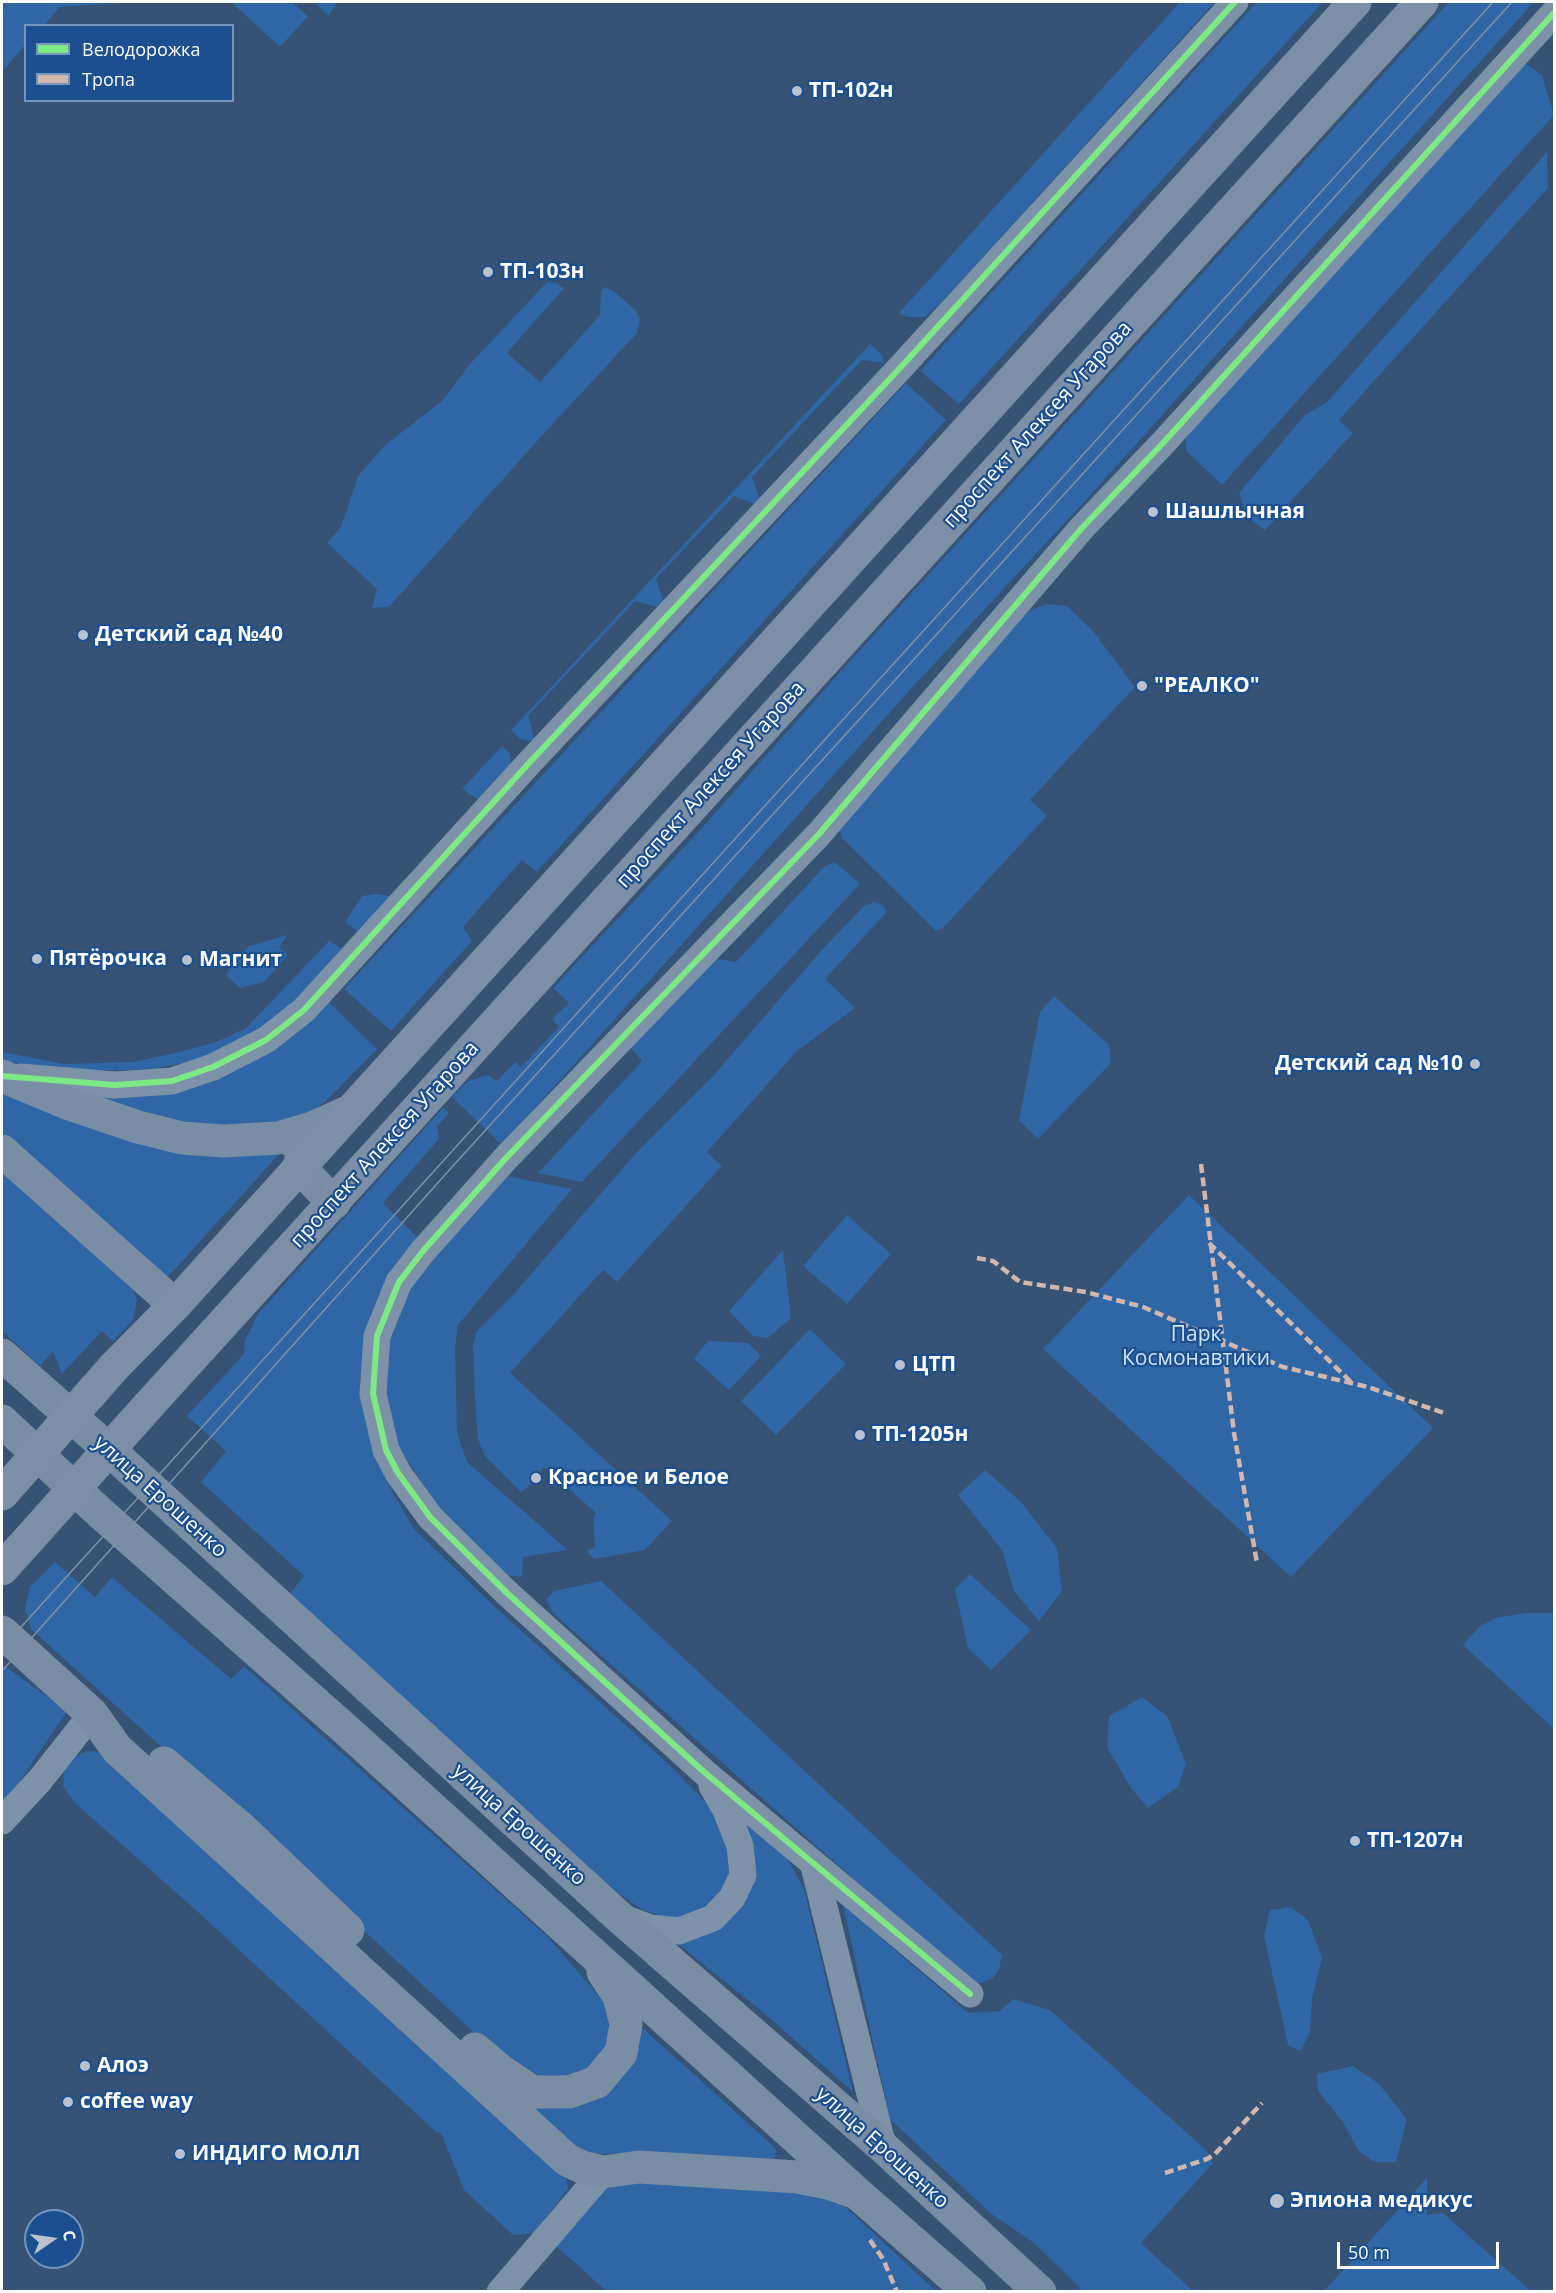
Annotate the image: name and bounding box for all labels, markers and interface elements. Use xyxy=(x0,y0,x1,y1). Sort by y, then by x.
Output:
legend xyxy=(24,24,234,102)
text: Велодорожка xyxy=(82,37,200,61)
text: Тропа xyxy=(82,67,135,91)
place label: ТП-102н xyxy=(809,78,893,104)
marker: ТП-102н xyxy=(790,84,804,98)
place label: ТП-103н xyxy=(500,259,584,285)
marker: ТП-103н xyxy=(481,265,495,279)
street label: проспект Алексея Угарова xyxy=(939,316,1137,534)
place label: Шашлычная xyxy=(1165,499,1305,525)
marker: Шашлычная xyxy=(1146,505,1160,519)
place label: Детский сад №40 xyxy=(95,622,283,648)
marker: Детский сад №40 xyxy=(76,628,90,642)
place label: "РЕАЛКО" xyxy=(1154,673,1260,699)
street label: проспект Алексея Угарова xyxy=(612,676,810,894)
marker: "РЕАЛКО" xyxy=(1135,679,1149,693)
place label: Пятёрочка xyxy=(49,946,167,972)
place label: Магнит xyxy=(199,947,282,973)
marker: Пятёрочка xyxy=(30,952,44,966)
marker: Магнит xyxy=(180,953,194,967)
street label: проспект Алексея Угарова xyxy=(286,1036,484,1254)
place label: Детский сад №10 xyxy=(1275,1051,1463,1077)
marker: Детский сад №10 xyxy=(1468,1057,1482,1071)
park label: Парк Космонавтики xyxy=(1122,1322,1270,1372)
place label: ЦТП xyxy=(912,1352,956,1378)
marker: ЦТП xyxy=(893,1358,907,1372)
place label: ТП-1205н xyxy=(872,1422,968,1448)
marker: ТП-1205н xyxy=(853,1428,867,1442)
street label: улица Ерошенко xyxy=(88,1431,232,1563)
place label: Красное и Белое xyxy=(548,1465,729,1491)
marker: Красное и Белое xyxy=(529,1471,543,1485)
street label: улица Ерошенко xyxy=(447,1759,591,1891)
place label: ТП-1207н xyxy=(1367,1828,1463,1854)
marker: ТП-1207н xyxy=(1348,1834,1362,1848)
place label: Алоэ xyxy=(97,2053,149,2079)
marker: Алоэ xyxy=(78,2059,92,2073)
street label: улица Ерошенко xyxy=(810,2082,954,2214)
place label: coffee way xyxy=(80,2089,193,2115)
marker: coffee way xyxy=(61,2095,75,2109)
place label: ИНДИГО МОЛЛ xyxy=(192,2141,360,2167)
marker: ИНДИГО МОЛЛ xyxy=(173,2147,187,2161)
place label: Эпиона медикус xyxy=(1290,2188,1473,2214)
marker: Эпиона медикус xyxy=(1268,2192,1286,2210)
north arrow xyxy=(24,2209,84,2269)
text: С xyxy=(58,2228,81,2243)
scale bar xyxy=(1340,2230,1502,2268)
text: 50 m xyxy=(1348,2240,1390,2264)

